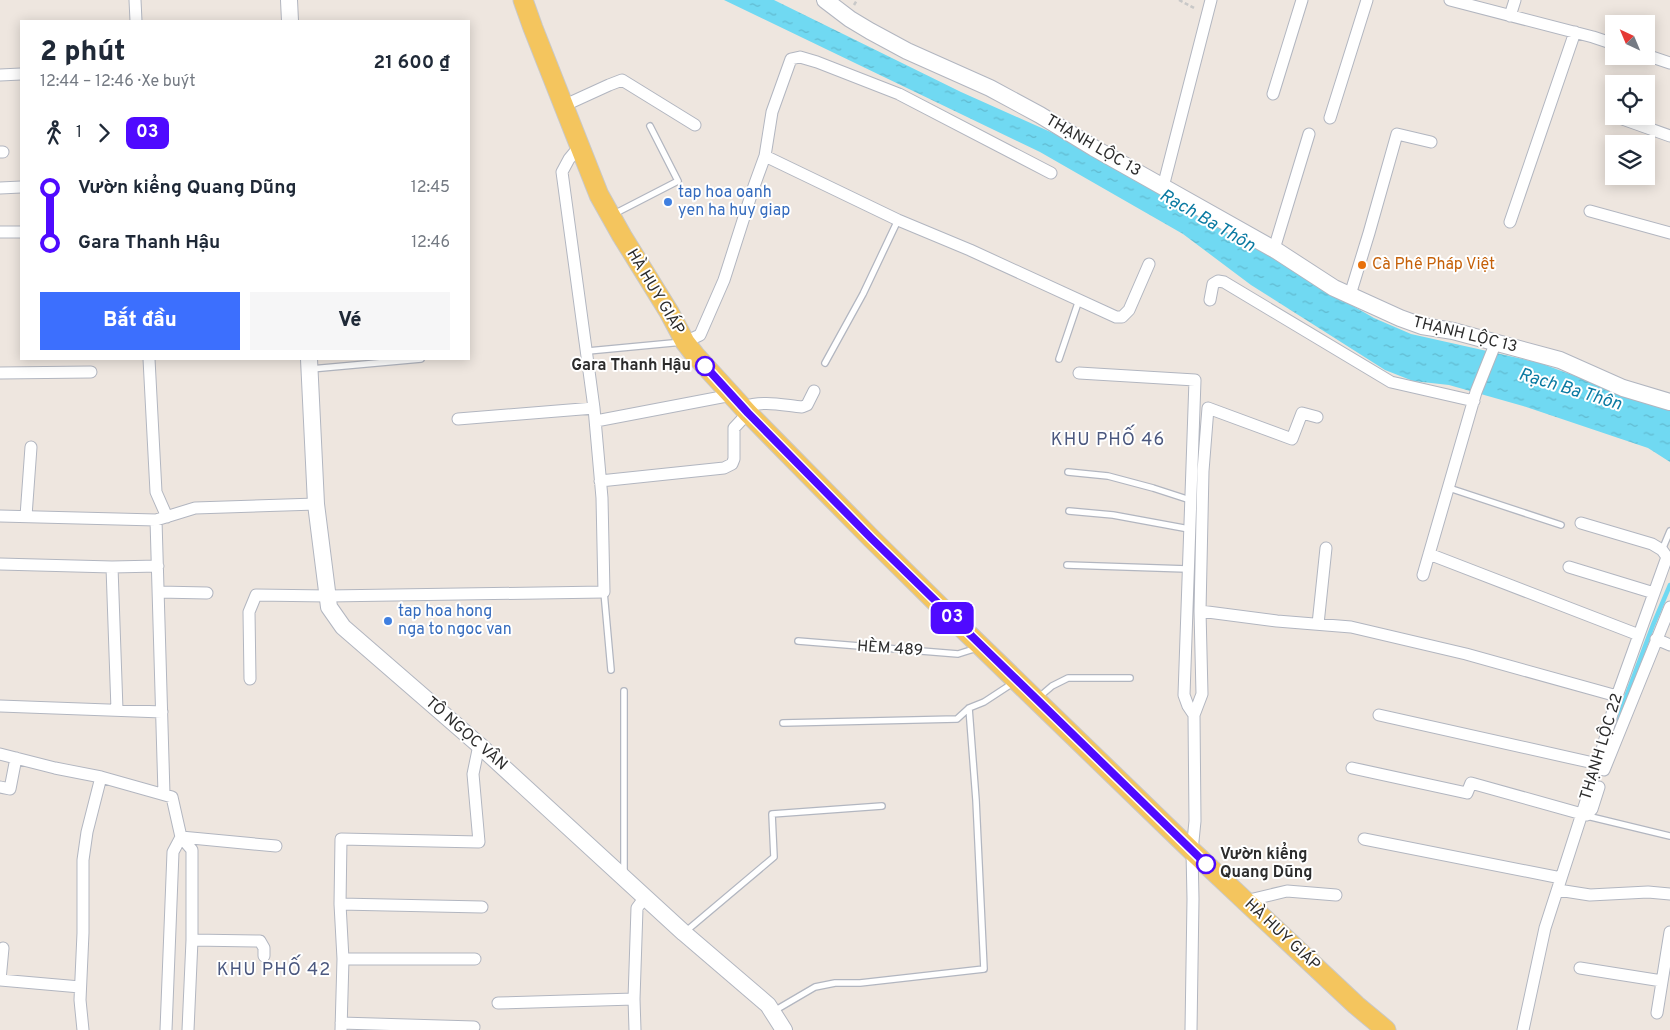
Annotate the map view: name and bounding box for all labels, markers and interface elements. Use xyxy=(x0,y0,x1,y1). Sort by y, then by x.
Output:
north arrow xyxy=(1605,15,1655,65)
map controls xyxy=(1605,15,1655,185)
text: 2 phút xyxy=(40,35,125,71)
text: 21 600 ₫ xyxy=(374,51,450,75)
text: 12:44 – 12:46 · Xe buýt xyxy=(40,72,196,92)
button: locate xyxy=(1605,75,1655,125)
street label: THẠNH LỘC 13 xyxy=(1042,109,1145,181)
icon: walk xyxy=(40,119,68,147)
icon: forward xyxy=(90,119,118,147)
text: 03 xyxy=(136,121,159,144)
text: 1 xyxy=(76,123,82,143)
button: layers xyxy=(1605,135,1655,185)
text: Vườn kiểng Quang Dũng xyxy=(78,176,296,200)
text: 12:45 xyxy=(411,178,450,198)
place label: tap hoa oanh yen ha huy giap xyxy=(678,183,790,221)
water label: Rạch Ba Thôn xyxy=(1155,184,1259,258)
marker: tap hoa oanh yen ha huy giap xyxy=(662,196,674,208)
text: Gara Thanh Hậu xyxy=(78,231,220,255)
text: 12:46 xyxy=(411,233,450,253)
street label: HÀ HUY GIÁP xyxy=(622,245,690,338)
place label: Cà Phê Pháp Việt xyxy=(1372,255,1495,275)
marker: Cà Phê Pháp Việt xyxy=(1356,259,1368,271)
button: Bắt đầu xyxy=(40,292,240,350)
button: Vé xyxy=(250,292,450,350)
street label: THẠNH LỘC 13 xyxy=(1411,310,1520,358)
place label: Gara Thanh Hậu xyxy=(571,356,691,376)
marker: Gara Thanh Hậu xyxy=(695,356,715,376)
water label: Rạch Ba Thôn xyxy=(1516,363,1625,417)
district label: KHU PHỐ 46 xyxy=(1051,424,1165,452)
place label: tap hoa hong nga to ngoc van xyxy=(398,602,512,640)
line badge: 03 xyxy=(930,602,974,634)
text: 03 xyxy=(941,606,963,629)
marker: tap hoa hong nga to ngoc van xyxy=(382,615,394,627)
street label: HÈM 489 xyxy=(856,635,924,661)
street label: THẠNH LỘC 22 xyxy=(1574,690,1628,803)
street label: TÔ NGỌC VÂN xyxy=(421,691,513,775)
place label: Vườn kiểng Quang Dũng xyxy=(1220,841,1313,883)
marker: Vườn kiểng Quang Dũng xyxy=(1196,854,1216,874)
street label: HÀ HUY GIÁP xyxy=(1240,893,1325,975)
district label: KHU PHỐ 42 xyxy=(217,954,331,982)

